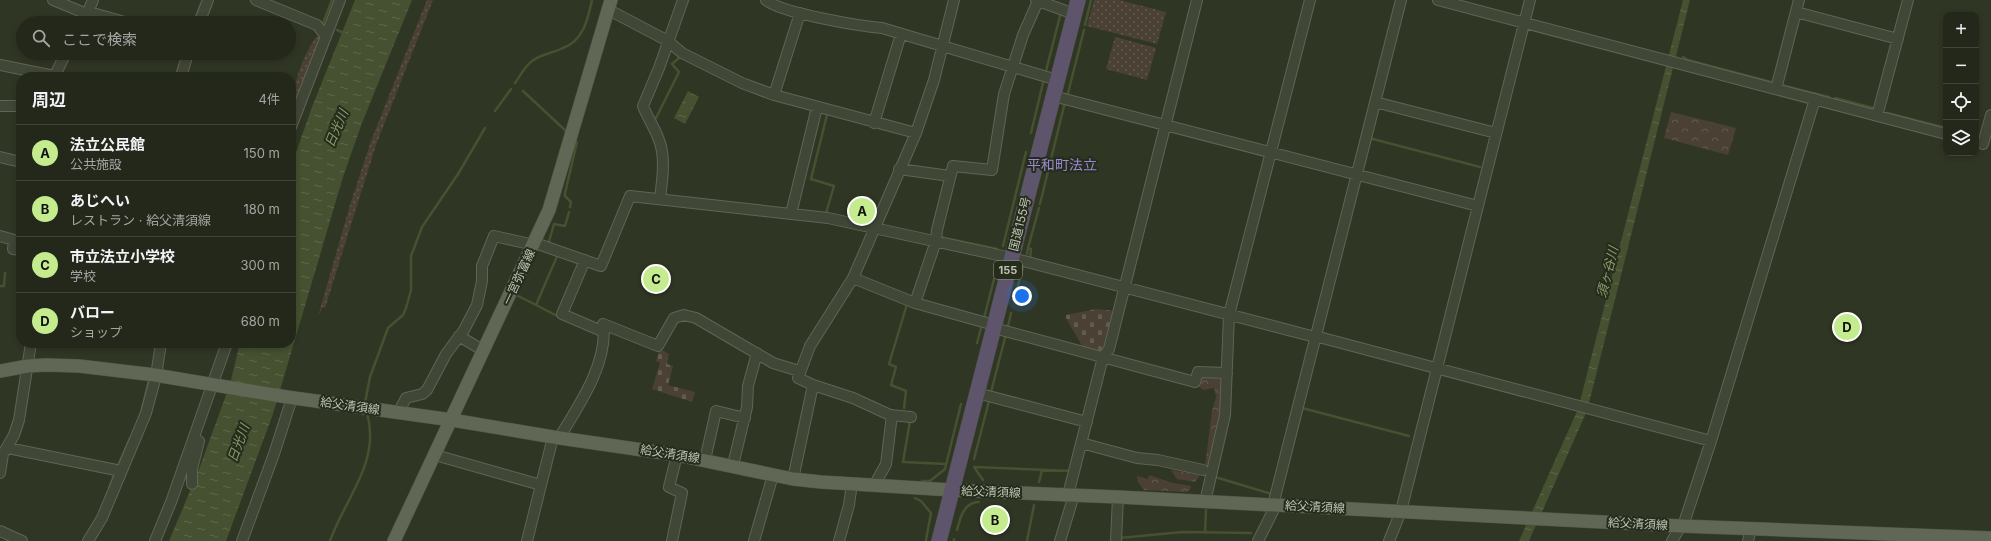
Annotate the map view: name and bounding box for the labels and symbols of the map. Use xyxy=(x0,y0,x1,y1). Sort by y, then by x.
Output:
water label: 日光川 xyxy=(321,105,352,149)
district label: 平和町法立 xyxy=(1027,156,1097,173)
street label: 国道155号 xyxy=(1006,195,1034,253)
pin: A xyxy=(849,196,875,226)
water label: 須ヶ谷川 xyxy=(1593,243,1622,299)
street label: 一宮弥富線 xyxy=(499,246,538,307)
road number: 155 xyxy=(994,261,1022,279)
pin: C xyxy=(643,264,669,294)
your location xyxy=(1012,286,1032,306)
pin: D xyxy=(1834,312,1860,342)
street label: 給父清須線 xyxy=(319,394,381,417)
water label: 日光川 xyxy=(224,420,253,464)
street label: 給父清須線 xyxy=(639,441,701,466)
street label: 給父清須線 xyxy=(961,483,1021,500)
street label: 給父清須線 xyxy=(1285,497,1345,516)
pin: B xyxy=(982,505,1008,535)
street label: 給父清須線 xyxy=(1608,514,1668,533)

